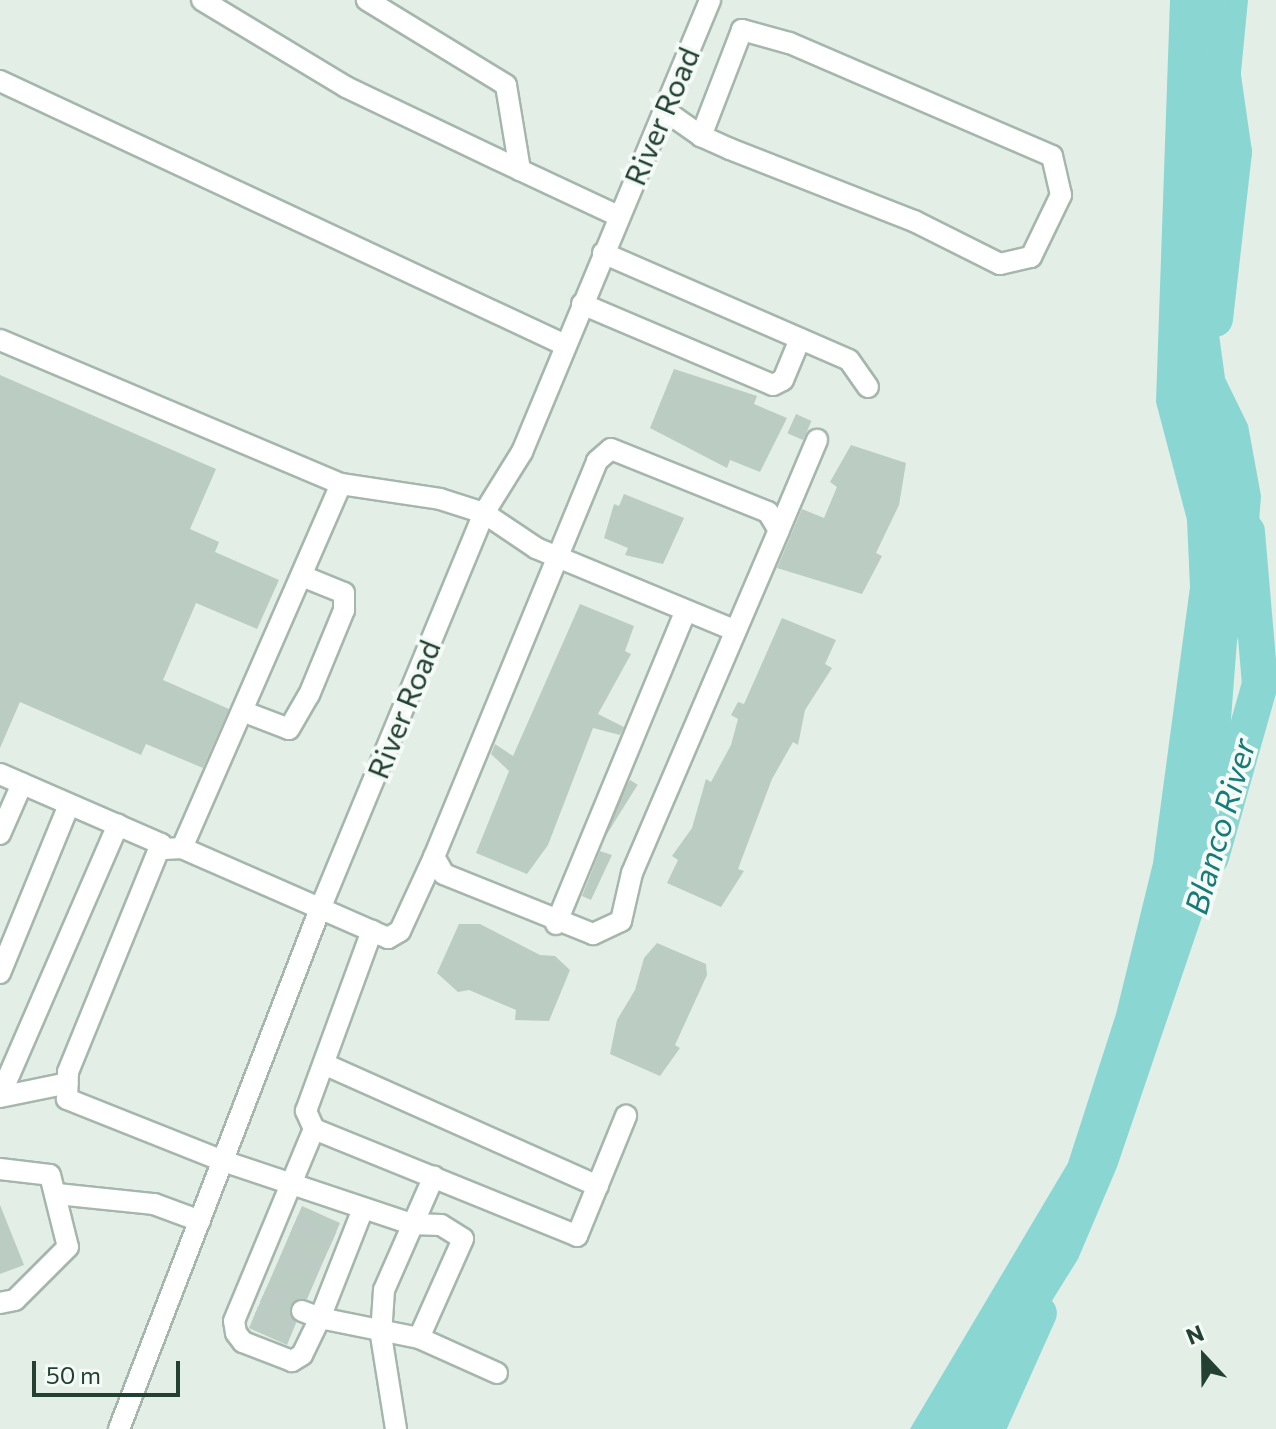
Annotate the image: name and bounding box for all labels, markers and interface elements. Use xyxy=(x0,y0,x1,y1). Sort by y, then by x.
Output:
street label: River Road xyxy=(616,42,706,190)
street label: River Road xyxy=(359,634,447,784)
water label: Blanco River xyxy=(1176,734,1262,918)
north arrow xyxy=(1164,1317,1244,1397)
text: N xyxy=(1182,1319,1208,1350)
scale bar xyxy=(36,1345,184,1395)
text: 50 m xyxy=(46,1360,101,1389)

